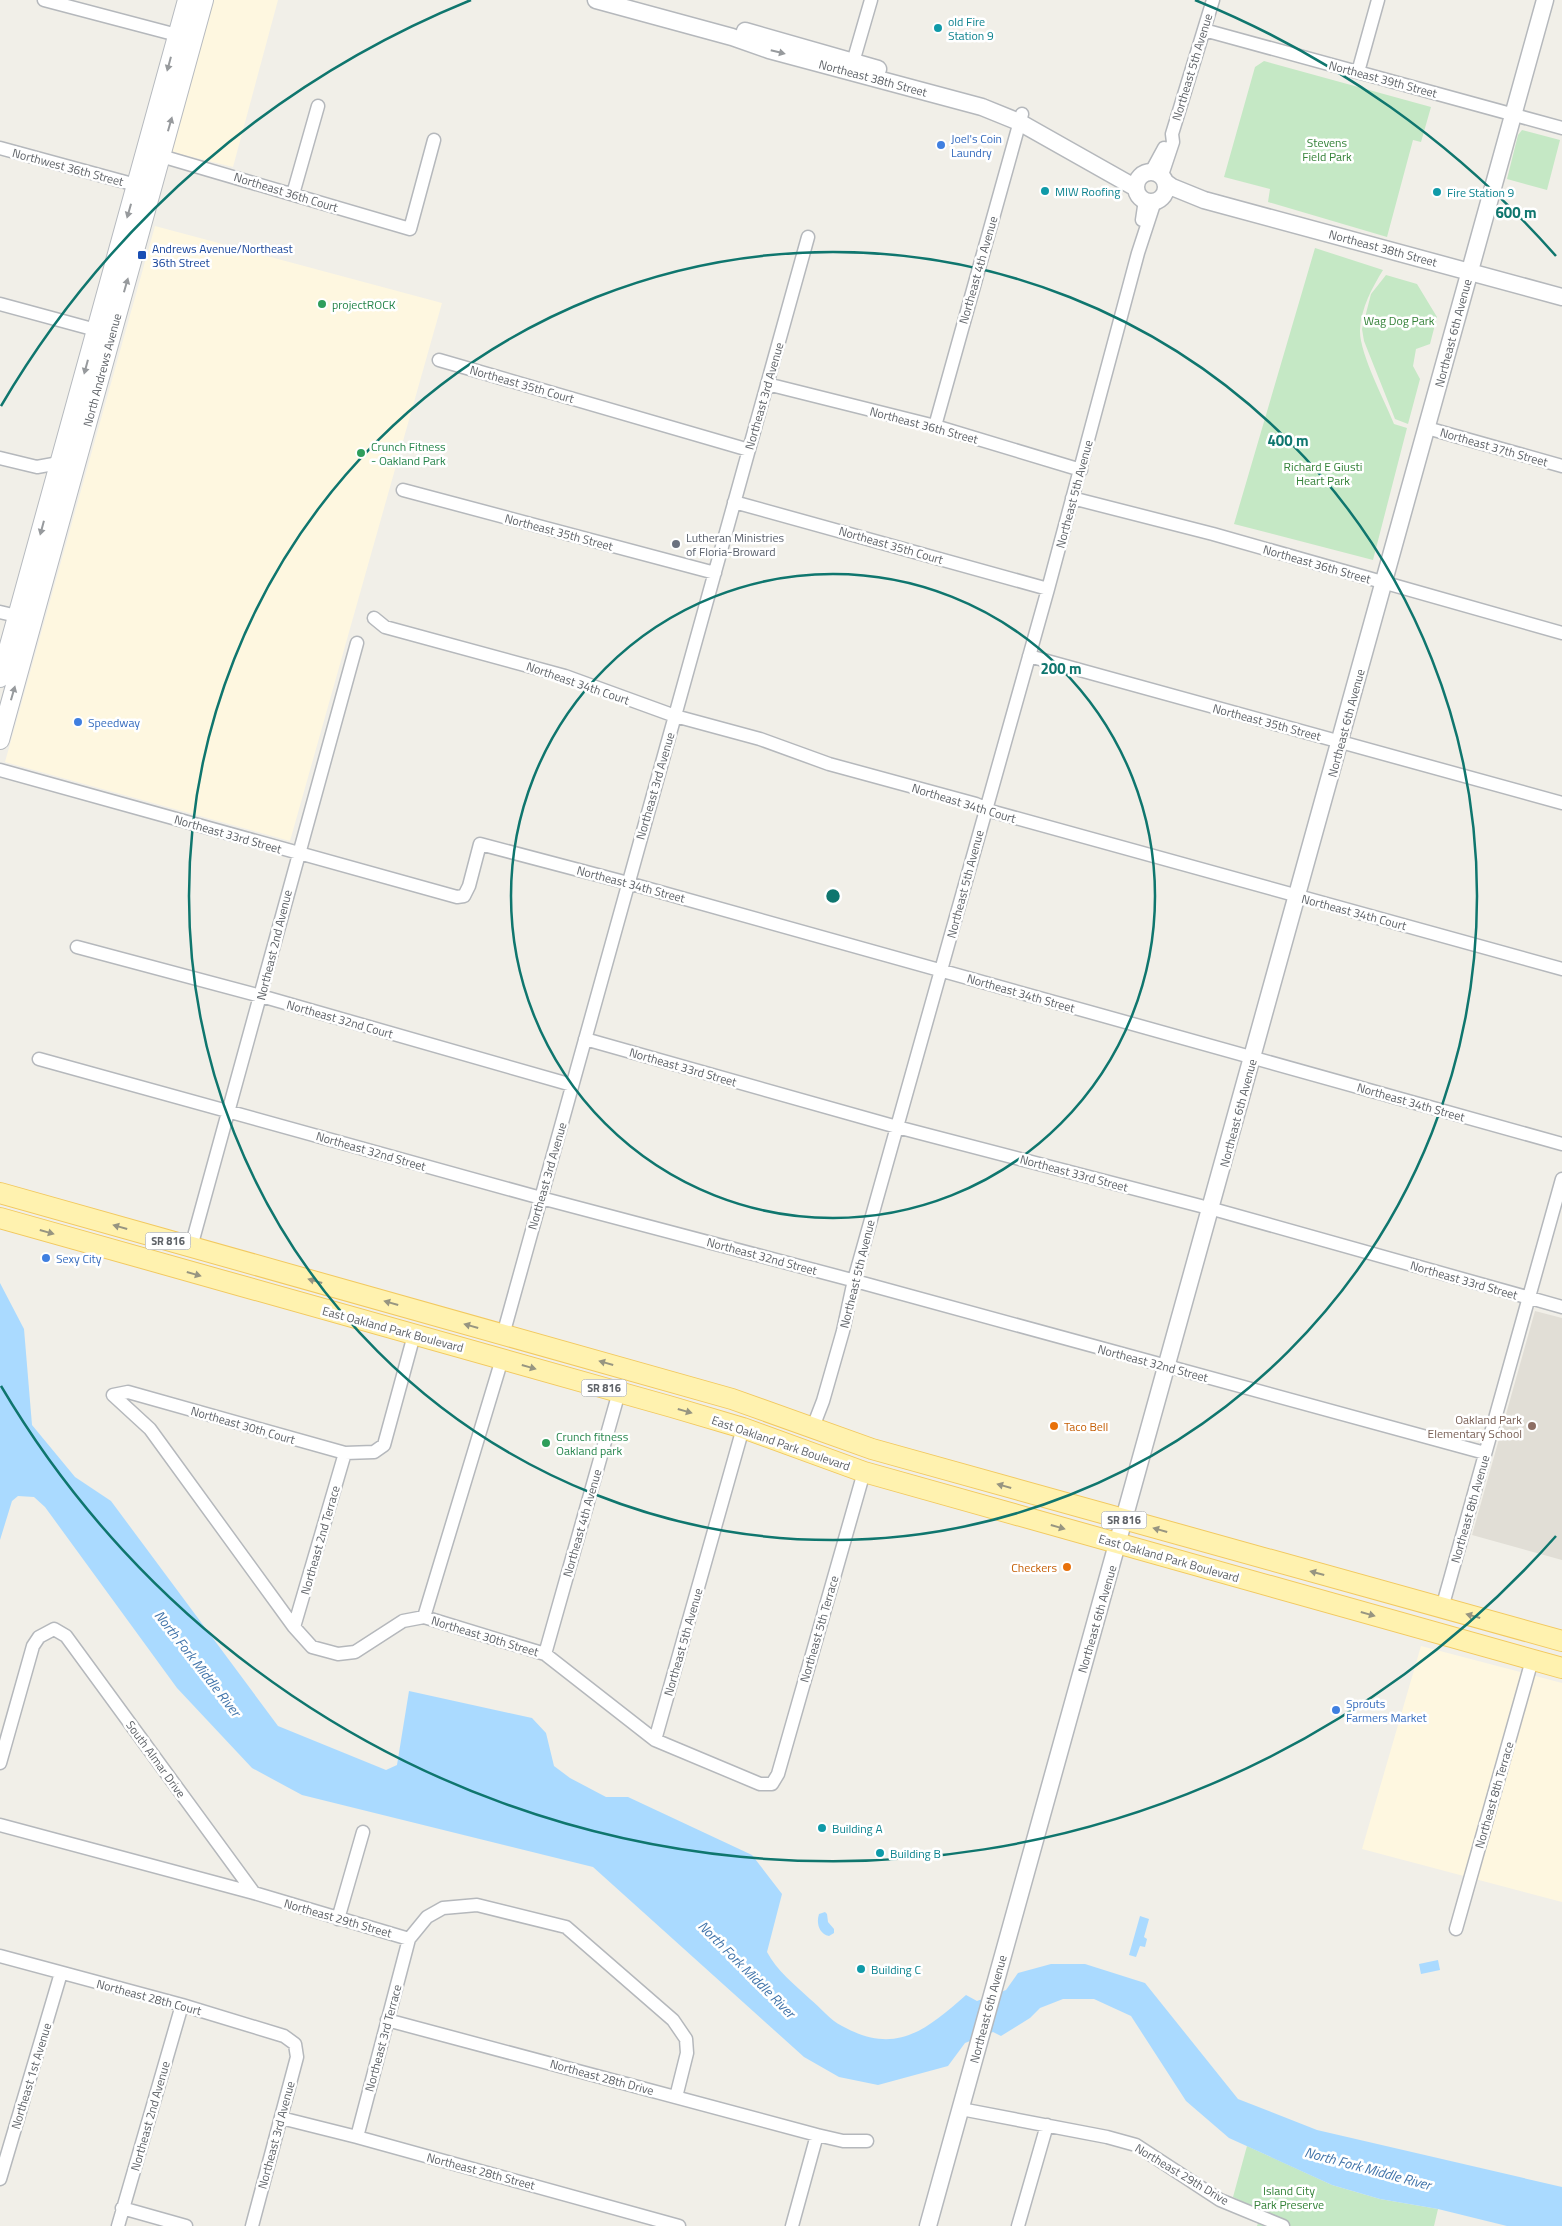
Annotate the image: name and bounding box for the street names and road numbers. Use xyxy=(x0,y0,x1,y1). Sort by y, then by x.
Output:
street label: Northeast 5th Avenue xyxy=(1167,11,1217,123)
street label: Northeast 38th Street xyxy=(817,54,930,102)
street label: Northeast 39th Street xyxy=(1327,55,1440,103)
street label: Northwest 36th Street xyxy=(10,143,126,191)
street label: Northeast 36th Court xyxy=(232,167,341,217)
street label: Northeast 4th Avenue xyxy=(954,214,1002,326)
street label: Northeast 38th Street xyxy=(1327,224,1440,272)
street label: Northeast 6th Avenue xyxy=(1429,277,1477,389)
street label: North Andrews Avenue xyxy=(78,311,126,429)
street label: Northeast 3rd Avenue xyxy=(740,340,788,452)
street label: Northeast 35th Court xyxy=(468,360,577,408)
street label: Northeast 36th Street xyxy=(868,401,981,449)
street label: Northeast 37th Street xyxy=(1438,423,1551,472)
street label: Northeast 5th Avenue xyxy=(1050,438,1098,550)
street label: Northeast 35th Street xyxy=(503,508,616,556)
street label: Northeast 35th Court xyxy=(837,521,946,569)
street label: Northeast 36th Street xyxy=(1261,540,1374,589)
street label: Northeast 34th Court xyxy=(524,656,633,710)
street label: Northeast 6th Avenue xyxy=(1322,667,1370,779)
street label: Northeast 35th Street xyxy=(1211,698,1324,746)
street label: Northeast 3rd Avenue xyxy=(631,730,679,842)
street label: Northeast 34th Court xyxy=(910,778,1019,828)
street label: Northeast 33rd Street xyxy=(172,810,285,859)
street label: Northeast 5th Avenue xyxy=(941,828,989,940)
street label: Northeast 34th Street xyxy=(575,860,688,908)
street label: Northeast 2nd Avenue xyxy=(251,888,297,1002)
street label: Northeast 34th Court xyxy=(1299,889,1409,935)
street label: Northeast 34th Street xyxy=(965,969,1078,1018)
street label: Northeast 32nd Court xyxy=(284,995,396,1044)
street label: Northeast 33rd Street xyxy=(627,1043,740,1092)
street label: Northeast 6th Avenue xyxy=(1214,1057,1262,1169)
street label: Northeast 34th Street xyxy=(1355,1078,1468,1127)
street label: Northeast 3rd Avenue xyxy=(523,1120,571,1232)
street label: Northeast 32nd Street xyxy=(314,1126,429,1176)
street label: Northeast 33rd Street xyxy=(1018,1149,1131,1197)
street label: Northeast 5th Avenue xyxy=(834,1218,880,1330)
road number: SR 816 xyxy=(146,1232,190,1250)
street label: Northeast 32nd Street xyxy=(705,1232,820,1280)
street label: Northeast 33rd Street xyxy=(1408,1256,1521,1305)
street label: East Oakland Park Boulevard xyxy=(320,1301,466,1357)
street label: Northeast 32nd Street xyxy=(1096,1339,1211,1387)
road number: SR 816 xyxy=(582,1380,626,1396)
street label: Northeast 30th Court xyxy=(189,1401,298,1449)
street label: East Oakland Park Boulevard xyxy=(709,1410,853,1476)
street label: Northeast 8th Avenue xyxy=(1446,1453,1494,1565)
street label: Northeast 4th Avenue xyxy=(558,1467,606,1579)
street label: Northeast 2nd Terrace xyxy=(295,1483,345,1597)
road number: SR 816 xyxy=(1102,1512,1146,1528)
street label: East Oakland Park Boulevard xyxy=(1096,1529,1242,1587)
street label: Northeast 6th Avenue xyxy=(1073,1563,1121,1675)
street label: Northeast 5th Terrace xyxy=(795,1573,843,1685)
street label: Northeast 5th Avenue xyxy=(659,1586,707,1698)
street label: Northeast 30th Street xyxy=(429,1611,542,1662)
street label: South Almar Drive xyxy=(121,1716,191,1802)
street label: Northeast 8th Terrace xyxy=(1470,1739,1518,1851)
street label: Northeast 29th Street xyxy=(282,1894,395,1943)
street label: Northeast 6th Avenue xyxy=(964,1953,1012,2065)
street label: Northeast 28th Court xyxy=(94,1974,204,2020)
street label: Northeast 3rd Terrace xyxy=(360,1982,406,2094)
street label: Northeast 1st Avenue xyxy=(6,2020,56,2132)
street label: Northeast 28th Drive xyxy=(548,2054,656,2100)
street label: Northeast 2nd Avenue xyxy=(125,2059,175,2173)
street label: Northeast 3rd Avenue xyxy=(252,2079,300,2191)
street label: Northeast 29th Drive xyxy=(1131,2138,1233,2210)
street label: Northeast 28th Street xyxy=(425,2147,538,2195)

